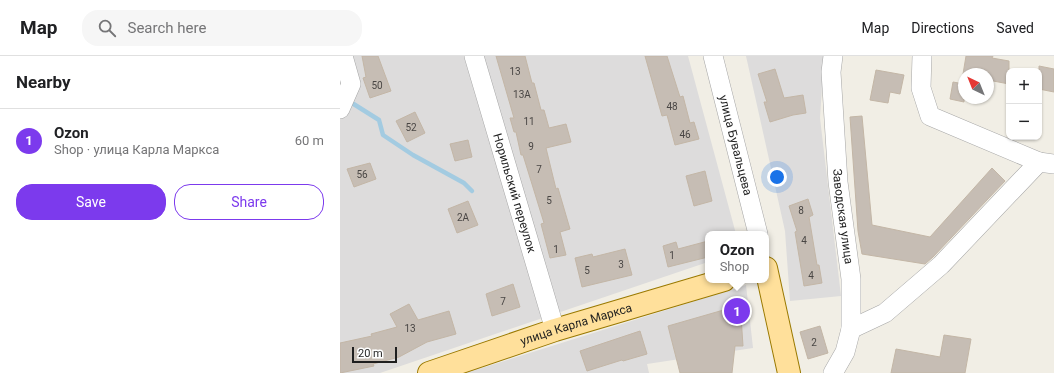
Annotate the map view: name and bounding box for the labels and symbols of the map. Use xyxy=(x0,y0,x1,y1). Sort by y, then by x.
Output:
house number: 13 xyxy=(509,66,521,77)
north arrow xyxy=(958,68,994,104)
house number: 50 xyxy=(371,80,383,91)
house number: 13А xyxy=(513,89,531,100)
street label: улица Бувальцева xyxy=(716,94,755,197)
house number: 48 xyxy=(666,101,678,112)
house number: 11 xyxy=(523,116,535,127)
house number: 52 xyxy=(405,122,417,133)
house number: 46 xyxy=(679,129,691,140)
street label: Норильский переулок xyxy=(490,132,539,255)
house number: 9 xyxy=(528,141,534,152)
house number: 7 xyxy=(536,164,542,175)
your location xyxy=(767,167,787,187)
street label: Заводская улица xyxy=(830,168,856,265)
house number: 56 xyxy=(356,169,368,180)
house number: 5 xyxy=(546,195,552,206)
house number: 8 xyxy=(798,205,804,216)
house number: 2А xyxy=(457,212,470,223)
house number: 4 xyxy=(801,235,807,246)
house number: 1 xyxy=(553,244,559,255)
house number: 1 xyxy=(669,250,675,261)
house number: 3 xyxy=(618,259,624,270)
house number: 5 xyxy=(584,265,590,276)
house number: 4 xyxy=(808,270,814,281)
house number: 7 xyxy=(500,296,506,307)
pin: 1 xyxy=(724,296,750,326)
street label: улица Карла Маркса xyxy=(518,301,634,348)
house number: 13 xyxy=(404,323,416,334)
house number: 2 xyxy=(811,337,817,348)
scale bar xyxy=(352,345,397,364)

